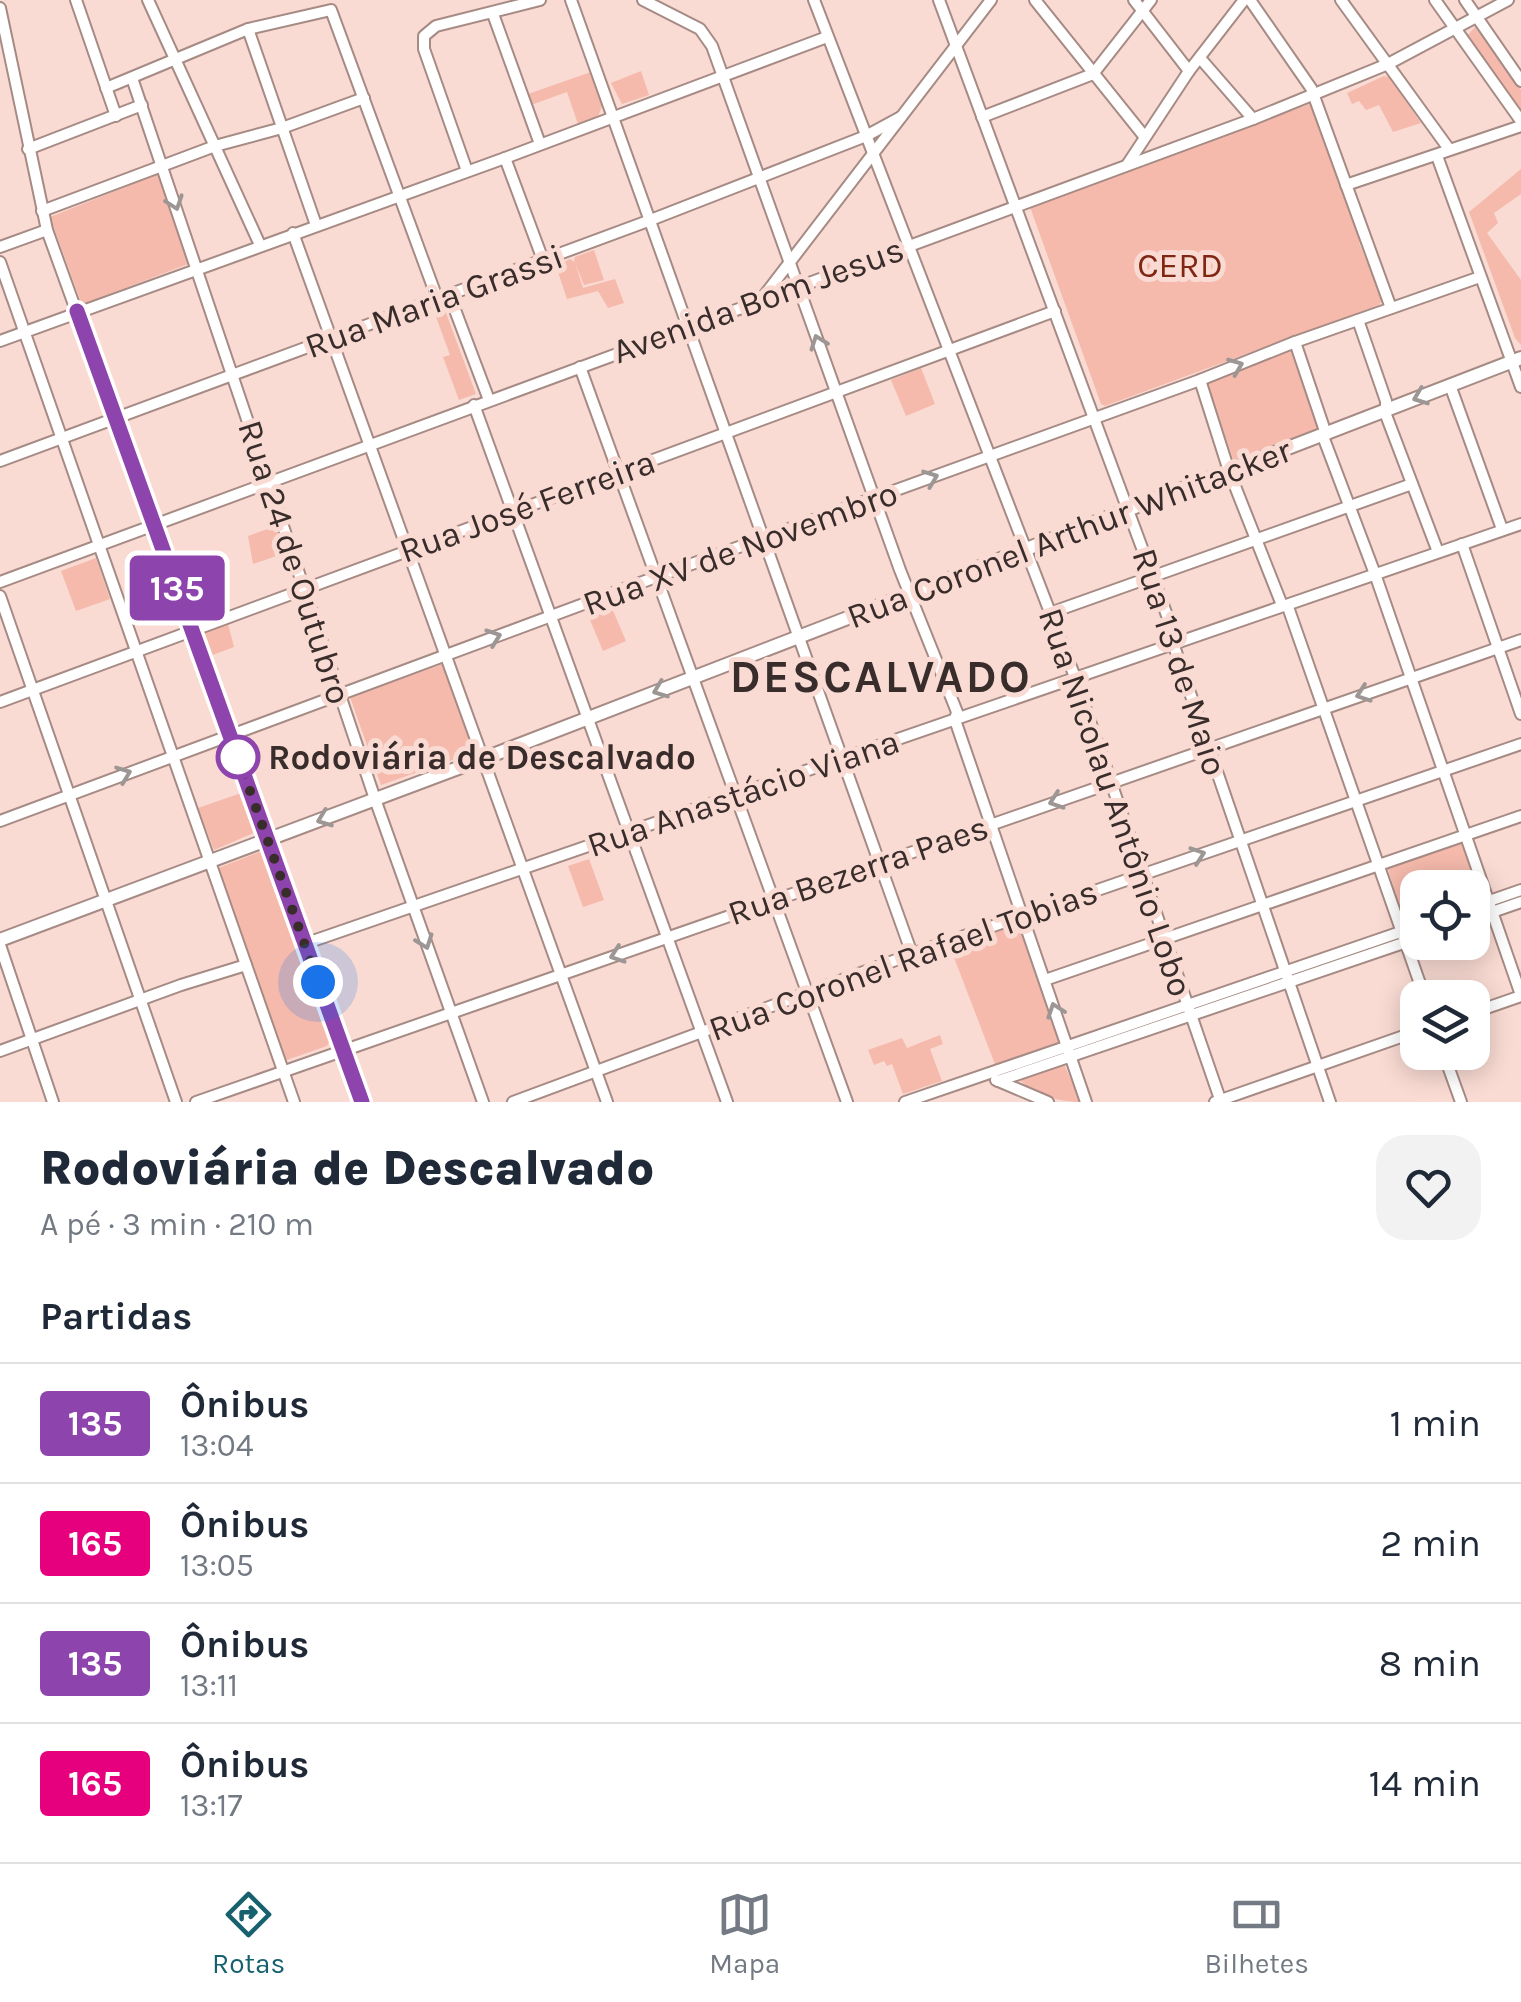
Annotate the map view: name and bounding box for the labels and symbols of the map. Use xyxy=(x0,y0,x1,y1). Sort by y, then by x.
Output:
one-way arrow xyxy=(163,194,183,211)
street label: Avenida Bom Jesus xyxy=(607,229,909,372)
street label: Rua Maria Grassi xyxy=(300,236,569,367)
park label: CERD xyxy=(1137,245,1223,286)
one-way arrow xyxy=(809,334,830,351)
one-way arrow xyxy=(1226,357,1244,377)
one-way arrow xyxy=(1413,385,1430,405)
street label: Rua 24 de Outubro xyxy=(229,415,360,709)
street label: Rua Coronel Arthur Whitacker xyxy=(841,430,1297,637)
street label: Rua José Ferreira xyxy=(394,441,661,572)
one-way arrow xyxy=(922,470,939,490)
street label: Rua XV de Novembro xyxy=(577,473,903,624)
street label: Rua 13 de Maio xyxy=(1124,543,1236,781)
line badge: 135 xyxy=(120,556,234,620)
street label: Rua Nicolau Antônio Lobo xyxy=(1030,602,1201,1002)
one-way arrow xyxy=(485,628,502,649)
district label: DESCALVADO xyxy=(730,651,1032,703)
one-way arrow xyxy=(652,678,670,698)
one-way arrow xyxy=(1355,682,1372,703)
street label: Rua Anastácio Viana xyxy=(582,721,905,866)
marker: Rodoviária de Descalvado xyxy=(217,736,259,778)
place label: Rodoviária de Descalvado xyxy=(268,737,696,778)
one-way arrow xyxy=(114,766,132,786)
one-way arrow xyxy=(1048,790,1065,810)
one-way arrow xyxy=(316,807,333,828)
street label: Rua Bezerra Paes xyxy=(723,807,994,934)
one-way arrow xyxy=(1188,846,1205,867)
street label: Rua Coronel Rafael Tobias xyxy=(703,871,1103,1050)
one-way arrow xyxy=(413,932,434,949)
one-way arrow xyxy=(609,943,626,963)
your location xyxy=(293,957,343,1007)
one-way arrow xyxy=(1046,1002,1066,1019)

